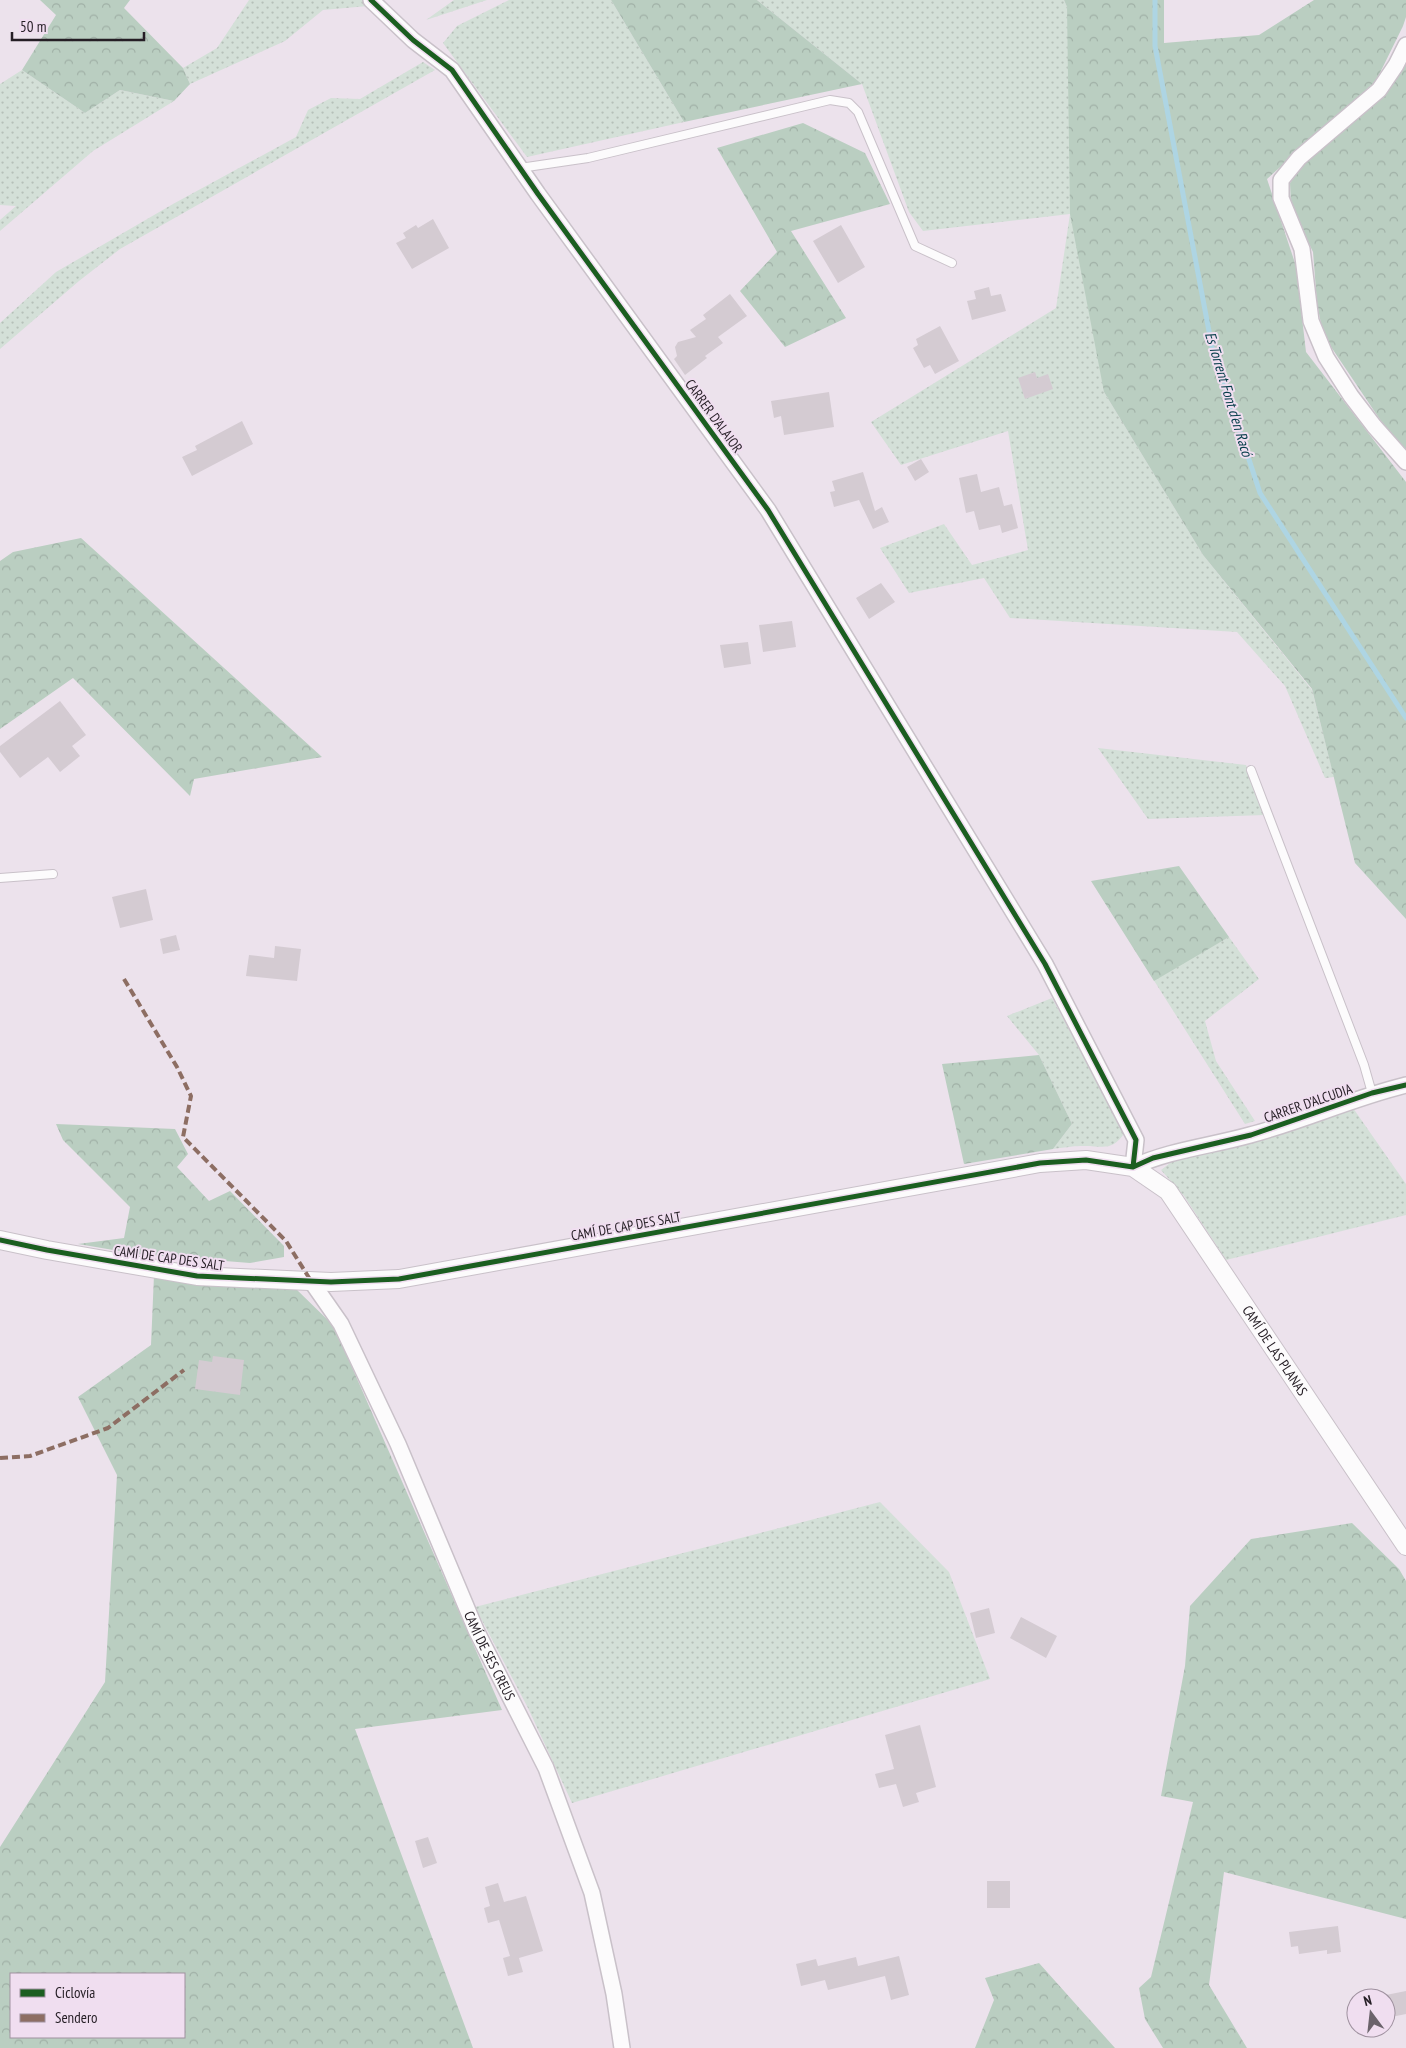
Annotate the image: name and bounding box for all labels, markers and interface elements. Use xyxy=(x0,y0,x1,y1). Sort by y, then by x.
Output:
scale bar xyxy=(12,10,145,42)
text: 50 m xyxy=(20,17,46,36)
water label: Es Torrent Font d'en Racó xyxy=(1201,329,1257,460)
street label: CARRER D'ALAIOR xyxy=(681,376,747,457)
street label: CARRER D'ALCUDIA xyxy=(1261,1079,1355,1127)
street label: CAMÍ DE CAP DES SALT xyxy=(570,1207,683,1245)
street label: CAMÍ DE CAP DES SALT xyxy=(113,1241,226,1275)
street label: CAMÍ DE LAS PLANAS xyxy=(1238,1302,1312,1399)
street label: CAMÍ DE SES CREUS xyxy=(460,1608,519,1703)
legend xyxy=(10,1973,185,2038)
text: Ciclovía xyxy=(55,1983,95,2002)
north arrow xyxy=(1346,1988,1396,2038)
text: N xyxy=(1362,1991,1374,2010)
text: Sendero xyxy=(55,2008,97,2027)

